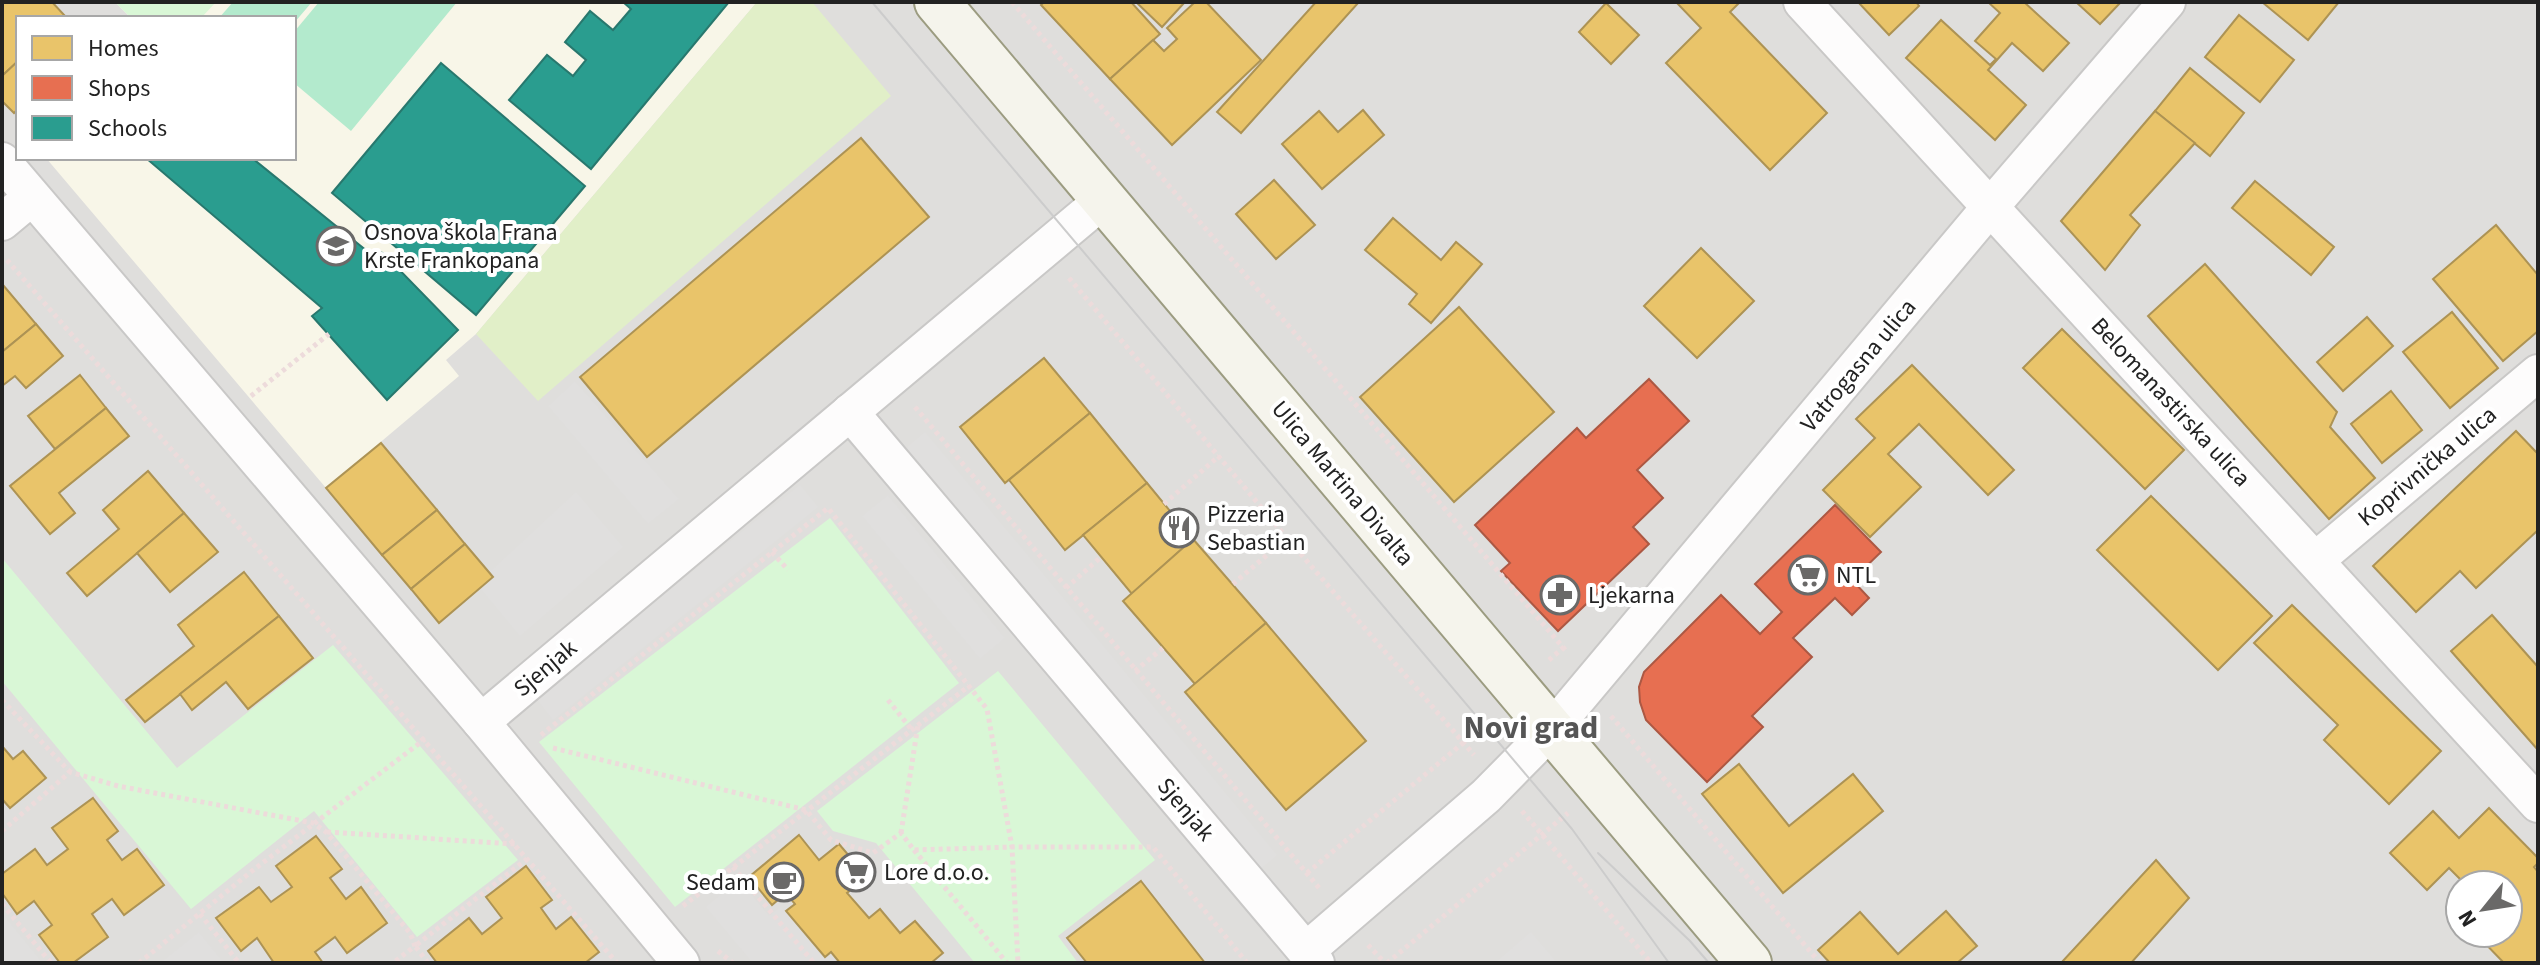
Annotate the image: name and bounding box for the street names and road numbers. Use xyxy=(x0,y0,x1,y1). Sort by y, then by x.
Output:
street label: Vatrogasna ulica xyxy=(1792,291,1925,440)
street label: Belomanastirska ulica xyxy=(2083,310,2259,495)
street label: Ulica Martina Divalta xyxy=(1263,393,1422,574)
street label: Koprivnička ulica xyxy=(2350,398,2504,535)
street label: Sjenjak xyxy=(506,631,585,705)
street label: Sjenjak xyxy=(1149,770,1223,849)

